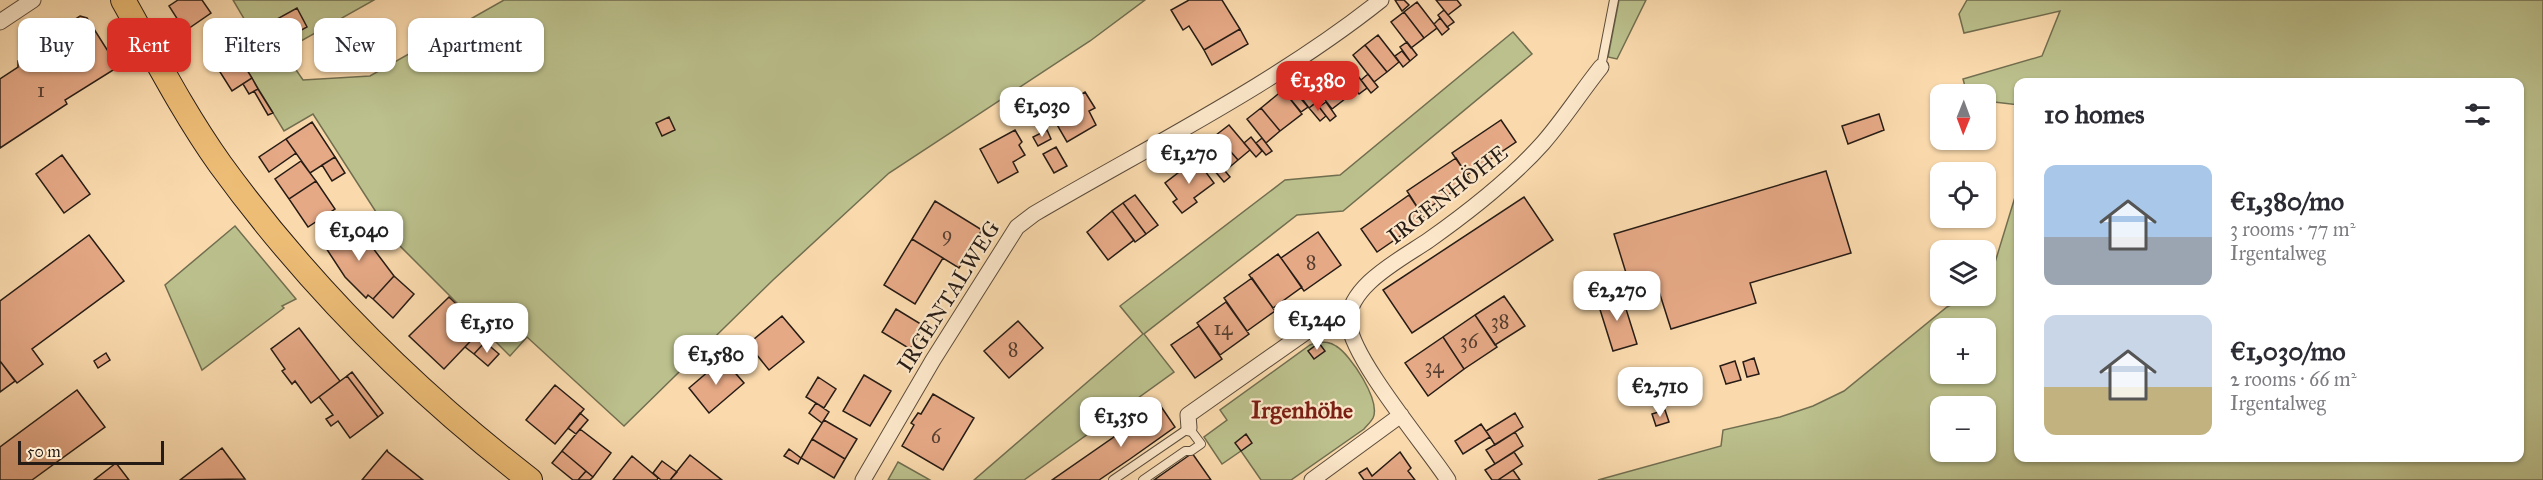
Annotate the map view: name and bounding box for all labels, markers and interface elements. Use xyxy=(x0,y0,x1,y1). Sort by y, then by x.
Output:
chip: Buy xyxy=(18,18,95,72)
chip: Rent xyxy=(107,18,191,72)
chip: Filters xyxy=(203,18,302,72)
chip: New xyxy=(314,18,396,72)
chip: Apartment xyxy=(408,18,544,72)
pin: €1,380 xyxy=(1269,61,1367,112)
text: €1,380 xyxy=(1290,68,1346,92)
house number: 1 xyxy=(37,78,45,102)
north arrow xyxy=(1930,84,1996,150)
map controls xyxy=(1930,84,1996,462)
pin: €1,030 xyxy=(993,87,1091,138)
text: €1,030 xyxy=(1014,94,1070,118)
text: 10 homes xyxy=(2044,98,2145,130)
icon: filters xyxy=(2461,98,2494,131)
pin: €1,270 xyxy=(1140,134,1238,185)
street label: IRGENHÖHE xyxy=(1382,139,1513,250)
text: €1,270 xyxy=(1161,141,1217,165)
button: locate xyxy=(1930,162,1996,228)
text: €1,380/mo xyxy=(2230,185,2344,217)
icon: home xyxy=(2092,189,2164,261)
pin: €1,040 xyxy=(310,211,408,262)
street label: IRGENTALWEG xyxy=(891,216,1006,377)
text: 3 rooms · 77 m² xyxy=(2230,217,2355,241)
text: €1,040 xyxy=(329,218,389,242)
house number: 9 xyxy=(942,222,952,246)
button: layers xyxy=(1930,240,1996,306)
text: Irgentalweg xyxy=(2230,241,2326,265)
house number: 8 xyxy=(1306,250,1316,274)
pin: €2,270 xyxy=(1568,271,1666,322)
text: €2,270 xyxy=(1587,278,1647,302)
pin: €1,240 xyxy=(1268,300,1366,351)
pin: €1,510 xyxy=(438,303,536,354)
text: €1,240 xyxy=(1288,307,1346,331)
house number: 38 xyxy=(1491,309,1509,333)
text: €1,510 xyxy=(460,310,514,334)
house number: 14 xyxy=(1213,316,1233,340)
button: + xyxy=(1930,318,1996,384)
house number: 36 xyxy=(1460,329,1479,353)
pin: €1,580 xyxy=(667,335,765,386)
text: €1,030/mo xyxy=(2230,335,2345,367)
house number: 8 xyxy=(1008,337,1018,361)
icon: home xyxy=(2092,339,2164,411)
text: €1,580 xyxy=(688,342,744,366)
house number: 34 xyxy=(1424,354,1444,378)
pin: €2,710 xyxy=(1611,367,1709,418)
text: 2 rooms · 66 m² xyxy=(2230,367,2356,391)
text: €2,710 xyxy=(1632,374,1688,398)
text: Irgentalweg xyxy=(2230,391,2326,415)
district label: Irgenhöhe xyxy=(1251,395,1353,425)
button: − xyxy=(1930,396,1996,462)
pin: €1,350 xyxy=(1072,397,1170,448)
text: €1,350 xyxy=(1094,404,1148,428)
house number: 6 xyxy=(931,424,942,448)
scale bar xyxy=(18,438,164,466)
text: 50 m xyxy=(27,442,61,461)

